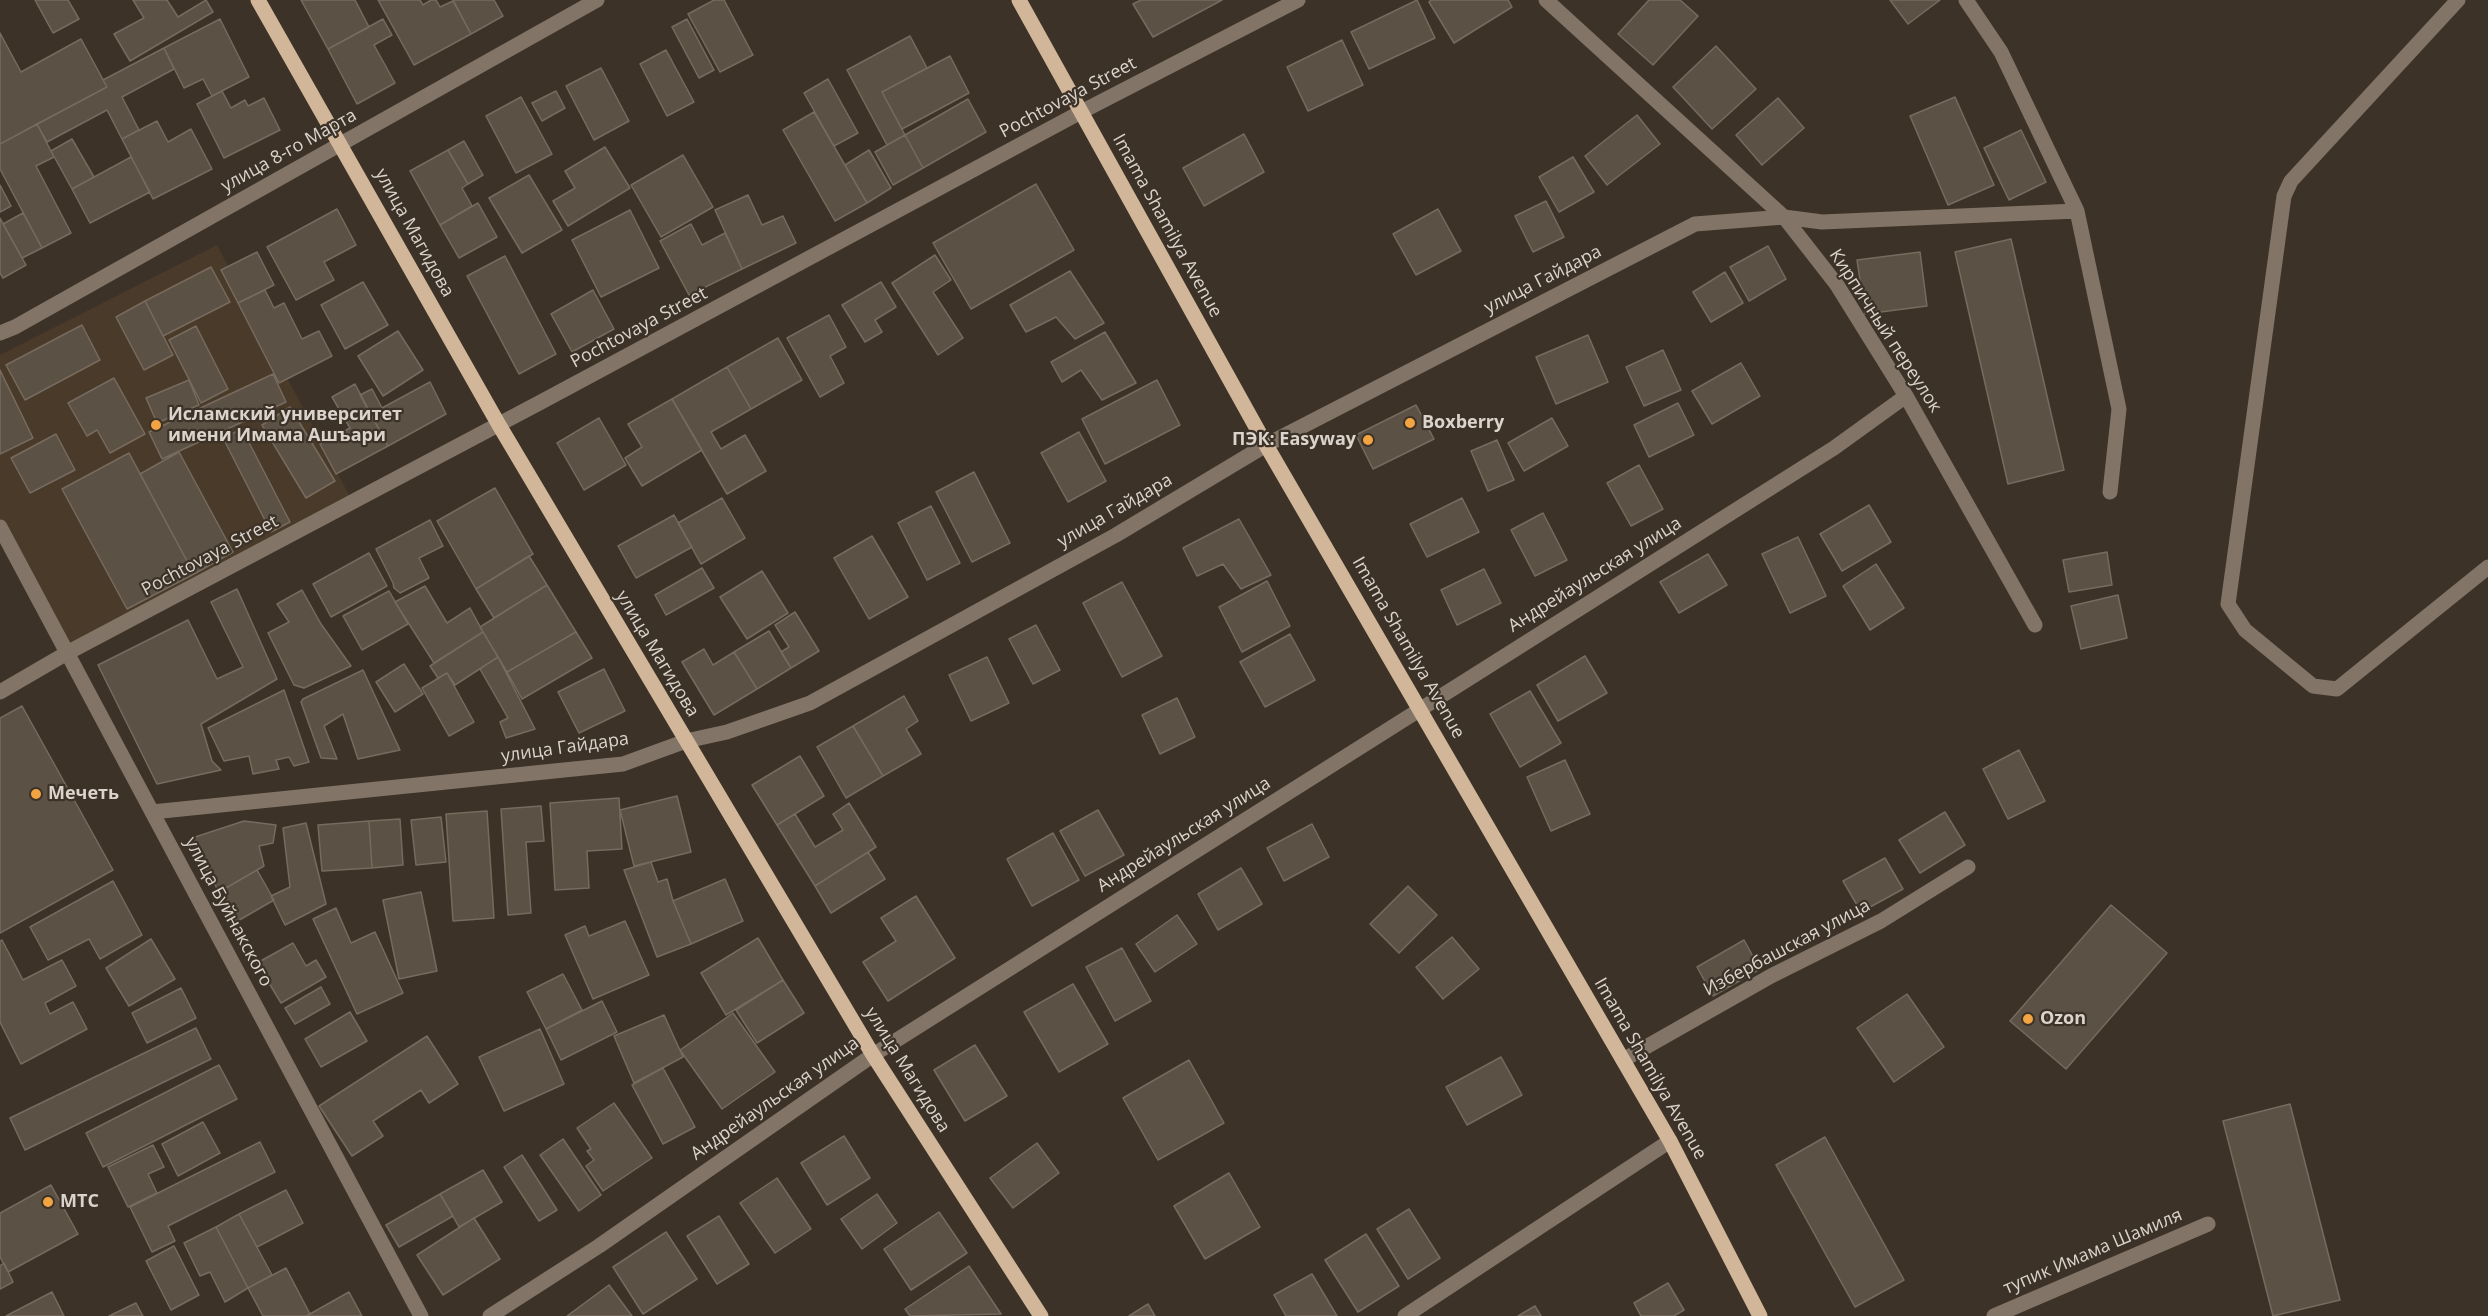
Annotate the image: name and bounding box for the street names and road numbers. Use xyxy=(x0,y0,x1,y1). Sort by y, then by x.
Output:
street label: Pochtovaya Street xyxy=(996,53,1140,143)
street label: улица 8-го Марта xyxy=(217,105,361,197)
street label: Imama Shamilya Avenue xyxy=(1108,131,1226,321)
street label: улица Магидова xyxy=(370,165,458,301)
street label: улица Гайдара xyxy=(1481,241,1605,319)
street label: Кирпичный переулок xyxy=(1824,245,1946,417)
street label: Pochtovaya Street xyxy=(567,283,711,373)
street label: улица Гайдара xyxy=(1054,469,1176,553)
street label: Pochtovaya Street xyxy=(138,511,282,601)
street label: Андрейаульская улица xyxy=(1504,513,1686,637)
street label: Imama Shamilya Avenue xyxy=(1347,553,1469,743)
street label: улица Магидова xyxy=(611,587,703,721)
street label: улица Гайдара xyxy=(500,728,630,768)
street label: Андрейаульская улица xyxy=(1093,773,1275,897)
street label: улица Буйнакского xyxy=(179,834,277,990)
street label: Избербашская улица xyxy=(1700,895,1874,1001)
street label: Imama Shamilya Avenue xyxy=(1589,974,1711,1164)
street label: улица Магидова xyxy=(860,1003,954,1137)
street label: Андрейаульская улица xyxy=(687,1033,863,1165)
street label: тупик Имама Шамиля xyxy=(2000,1204,2186,1300)

